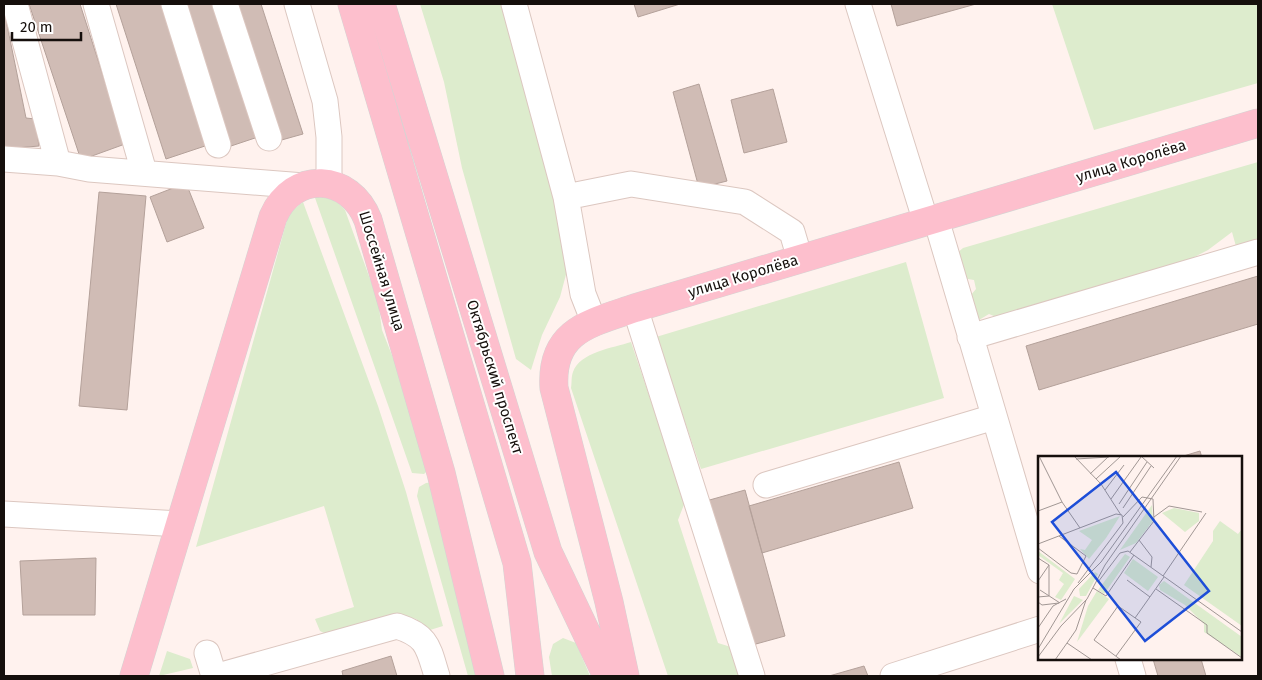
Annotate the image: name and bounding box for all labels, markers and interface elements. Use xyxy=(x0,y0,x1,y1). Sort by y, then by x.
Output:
scale bar xyxy=(12,10,81,42)
text: 20 m xyxy=(20,18,53,36)
street label: улица Королёва xyxy=(1074,136,1188,186)
street label: Шоссейная улица xyxy=(355,209,409,333)
street label: улица Королёва xyxy=(686,251,800,301)
street label: Октябрьский проспект xyxy=(463,298,527,457)
inset map xyxy=(1038,456,1242,660)

